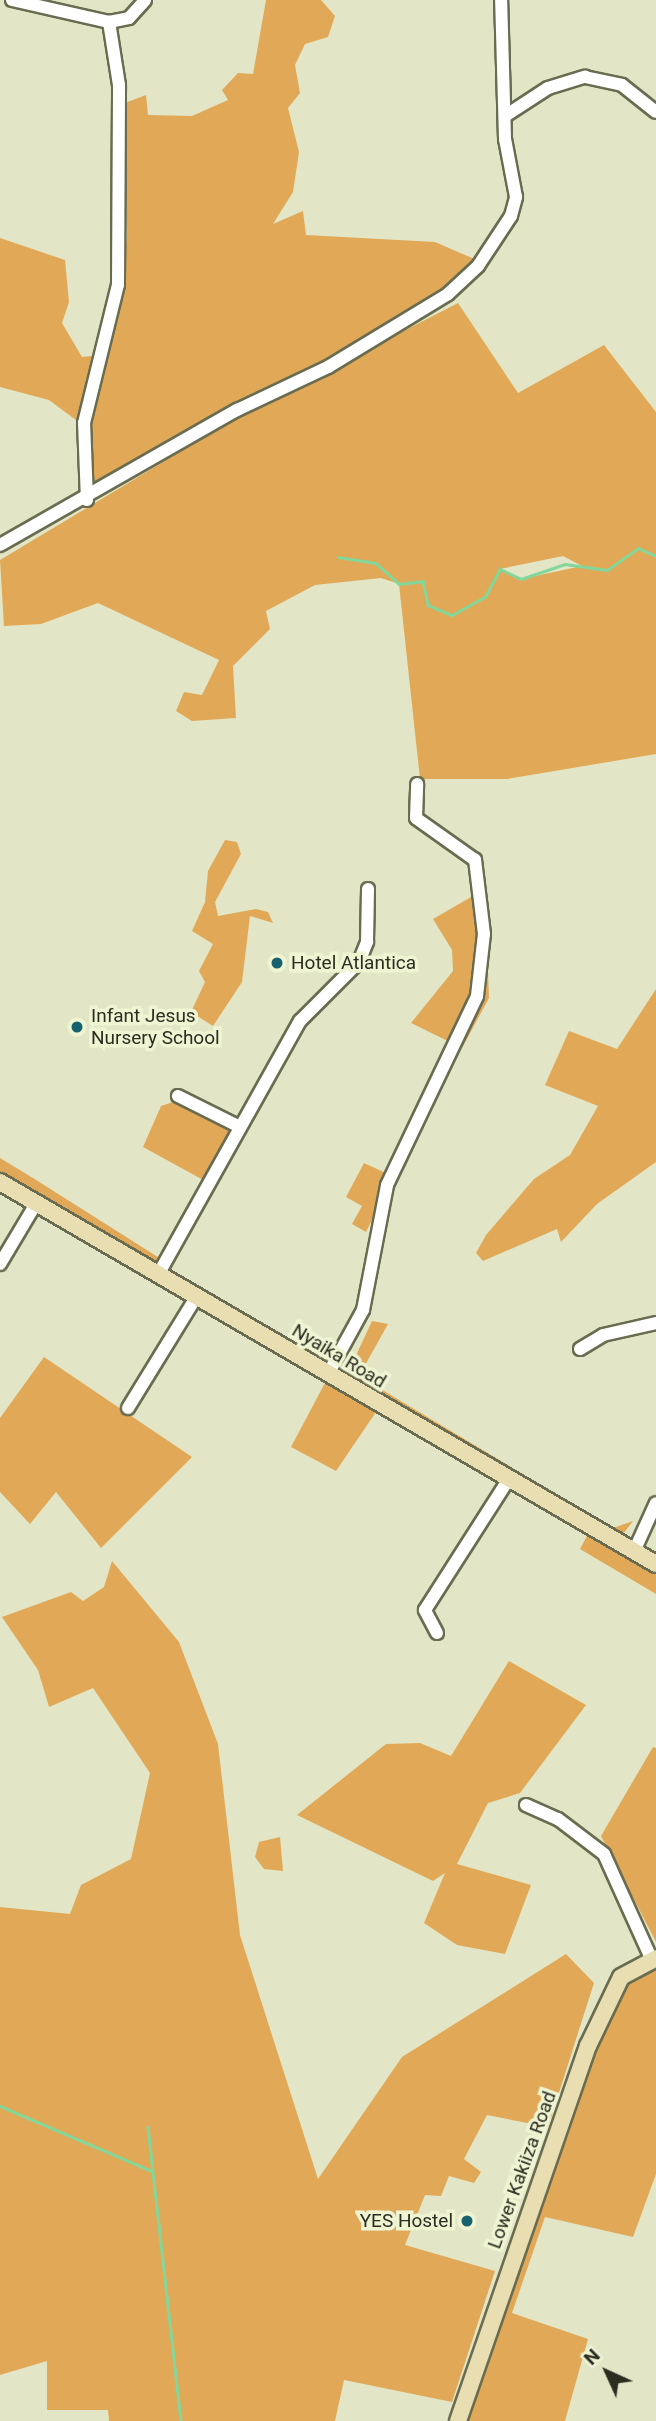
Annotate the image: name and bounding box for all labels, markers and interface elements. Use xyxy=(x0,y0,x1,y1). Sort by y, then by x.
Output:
place label: Hotel Atlantica xyxy=(291,952,416,974)
marker: Hotel Atlantica xyxy=(269,955,285,971)
place label: Infant Jesus Nursery School xyxy=(91,1005,220,1049)
marker: Infant Jesus Nursery School xyxy=(69,1019,85,1035)
street label: Nyaika Road xyxy=(288,1319,390,1393)
street label: Lower Kakiiza Road xyxy=(483,2088,561,2252)
place label: YES Hostel xyxy=(360,2210,453,2232)
marker: YES Hostel xyxy=(459,2213,475,2229)
north arrow xyxy=(572,2337,642,2407)
text: N xyxy=(579,2344,605,2370)

